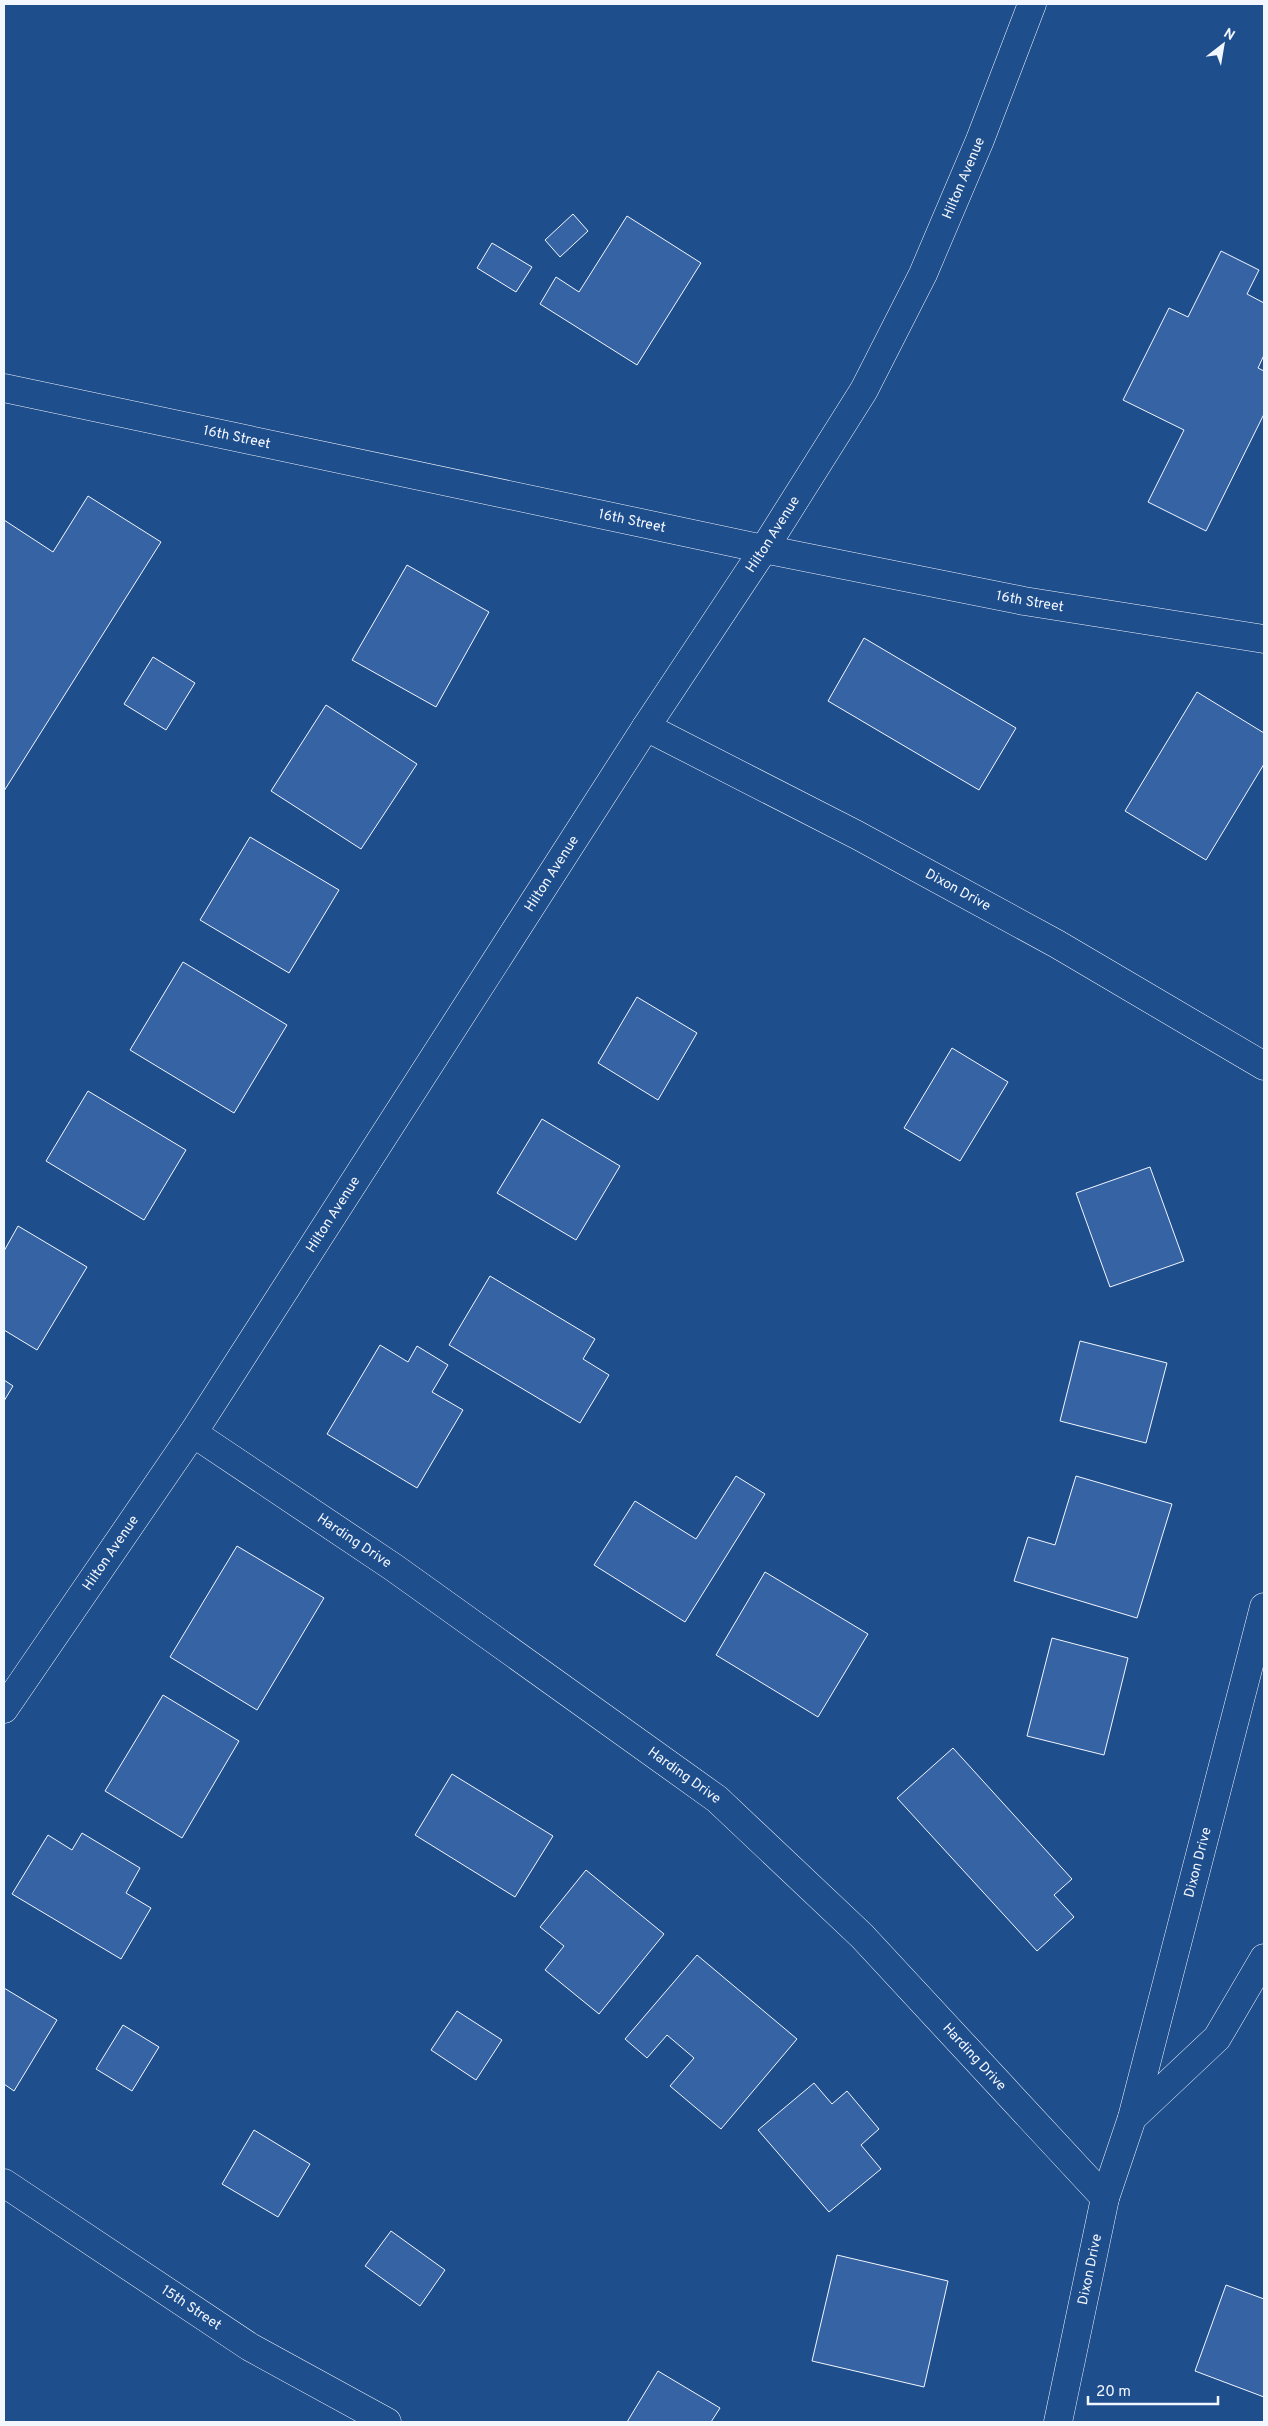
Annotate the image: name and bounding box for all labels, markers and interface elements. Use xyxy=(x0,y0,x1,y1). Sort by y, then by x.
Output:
north arrow xyxy=(1198,20,1248,70)
text: N xyxy=(1220,25,1238,45)
street label: Hilton Avenue xyxy=(939,135,989,222)
street label: 16th Street xyxy=(202,422,272,453)
street label: Hilton Avenue xyxy=(742,493,804,576)
street label: 16th Street xyxy=(597,506,667,536)
street label: 16th Street xyxy=(995,587,1065,616)
street label: Hilton Avenue xyxy=(521,832,583,915)
street label: Dixon Drive xyxy=(922,865,994,915)
street label: Hilton Avenue xyxy=(302,1173,364,1256)
street label: Harding Drive xyxy=(314,1510,395,1572)
street label: Hilton Avenue xyxy=(79,1512,143,1594)
street label: Harding Drive xyxy=(644,1744,724,1808)
street label: Dixon Drive xyxy=(1181,1825,1215,1899)
street label: Harding Drive xyxy=(939,2020,1010,2094)
street label: Dixon Drive xyxy=(1074,2232,1106,2306)
street label: 15th Street xyxy=(158,2282,225,2334)
scale bar xyxy=(1088,2374,1218,2406)
text: 20 m xyxy=(1096,2383,1131,2402)

